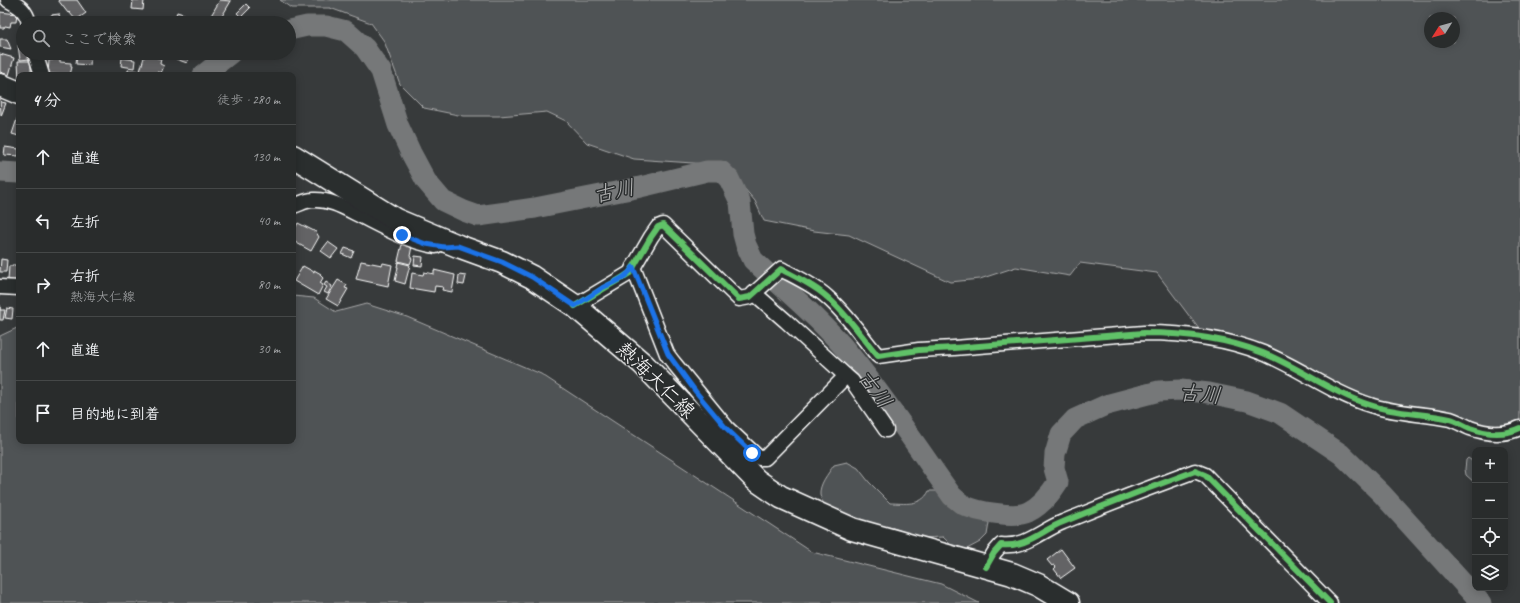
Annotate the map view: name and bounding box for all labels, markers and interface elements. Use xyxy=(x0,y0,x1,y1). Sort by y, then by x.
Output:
north arrow xyxy=(1424,12,1460,48)
search box xyxy=(16,16,296,60)
icon: search xyxy=(30,27,52,49)
text: ここで検索 xyxy=(62,30,137,49)
text: 4 分 xyxy=(32,90,61,111)
text: 徒歩 · 280 m xyxy=(217,92,280,108)
icon: ahead xyxy=(32,146,54,168)
text: 直進 xyxy=(70,149,100,168)
text: 130 m xyxy=(252,149,280,165)
water label: 古川 xyxy=(591,174,637,208)
icon: left xyxy=(32,210,54,232)
text: 左折 xyxy=(70,213,100,232)
text: 40 m xyxy=(258,213,280,229)
route end xyxy=(393,226,411,244)
text: 右折 xyxy=(70,267,100,286)
icon: right xyxy=(32,274,54,296)
text: 80 m xyxy=(258,277,280,293)
text: 熱海大仁線 xyxy=(70,289,135,305)
street label: 熱海大仁線 xyxy=(611,336,701,424)
icon: ahead xyxy=(32,338,54,360)
text: 直進 xyxy=(70,341,100,360)
text: 30 m xyxy=(258,341,280,357)
water label: 古川 xyxy=(852,364,898,414)
water label: 古川 xyxy=(1178,379,1222,409)
icon: arrive xyxy=(32,402,54,424)
text: 目的地に到着 xyxy=(70,405,160,424)
route start xyxy=(743,444,761,462)
map controls xyxy=(1472,447,1508,591)
button: + xyxy=(1472,447,1508,483)
button: − xyxy=(1472,483,1508,519)
button: locate xyxy=(1472,519,1508,555)
button: layers xyxy=(1472,555,1508,591)

